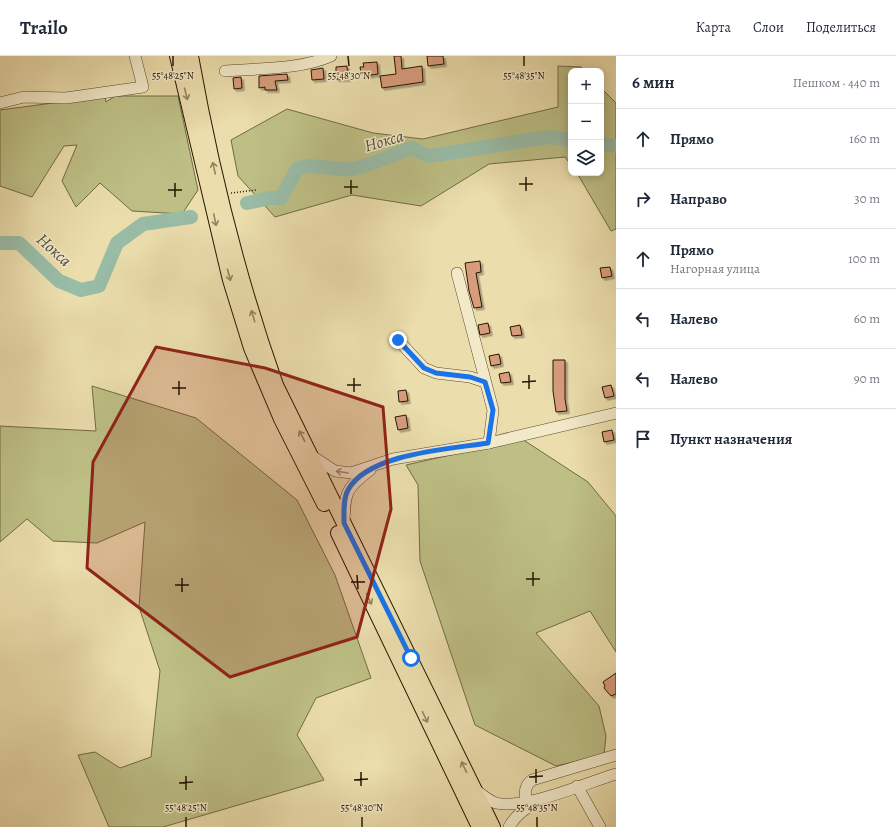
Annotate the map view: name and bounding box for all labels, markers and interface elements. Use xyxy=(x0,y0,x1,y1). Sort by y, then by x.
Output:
text: Trailo xyxy=(20,15,68,41)
text: Карта xyxy=(696,18,731,37)
text: Слои xyxy=(753,18,784,37)
text: Поделиться xyxy=(806,18,876,37)
map controls xyxy=(568,68,604,176)
button: + xyxy=(568,68,604,104)
text: 55°48'25"N xyxy=(152,69,194,82)
text: 55°48'30"N xyxy=(328,69,370,82)
text: 55°48'35"N xyxy=(503,69,545,82)
text: 6 мин xyxy=(632,71,674,94)
text: Пешком · 440 m xyxy=(793,74,880,91)
one-way arrow xyxy=(183,87,190,100)
button: − xyxy=(568,104,604,140)
water label: Нокса xyxy=(362,124,406,158)
icon: ahead xyxy=(632,128,654,150)
text: Прямо xyxy=(670,129,714,149)
text: 160 m xyxy=(849,130,880,147)
button: layers xyxy=(568,140,604,176)
one-way arrow xyxy=(210,161,218,174)
icon: right xyxy=(632,188,654,210)
text: Направо xyxy=(670,189,727,209)
text: 30 m xyxy=(854,190,880,207)
one-way arrow xyxy=(212,214,220,227)
water label: Нокса xyxy=(31,228,77,272)
text: Прямо xyxy=(670,240,714,260)
icon: ahead xyxy=(632,248,654,270)
text: 100 m xyxy=(848,250,880,267)
text: Нагорная улица xyxy=(670,260,760,277)
one-way arrow xyxy=(225,269,233,282)
icon: left xyxy=(632,308,654,330)
text: Налево xyxy=(670,309,718,329)
one-way arrow xyxy=(249,310,256,323)
text: 60 m xyxy=(854,310,880,327)
route end xyxy=(389,331,407,349)
icon: left xyxy=(632,368,654,390)
text: Налево xyxy=(670,369,718,389)
text: 90 m xyxy=(854,370,880,387)
icon: arrive xyxy=(632,428,654,450)
text: Пункт назначения xyxy=(670,429,792,449)
one-way arrow xyxy=(297,431,305,443)
one-way arrow xyxy=(336,468,349,476)
one-way arrow xyxy=(366,593,373,605)
route start xyxy=(402,649,420,667)
one-way arrow xyxy=(422,711,429,723)
one-way arrow xyxy=(460,761,467,773)
text: 55°48'25"N xyxy=(165,801,207,814)
text: 55°48'30"N xyxy=(341,801,383,814)
text: 55°48'35"N xyxy=(516,801,558,814)

